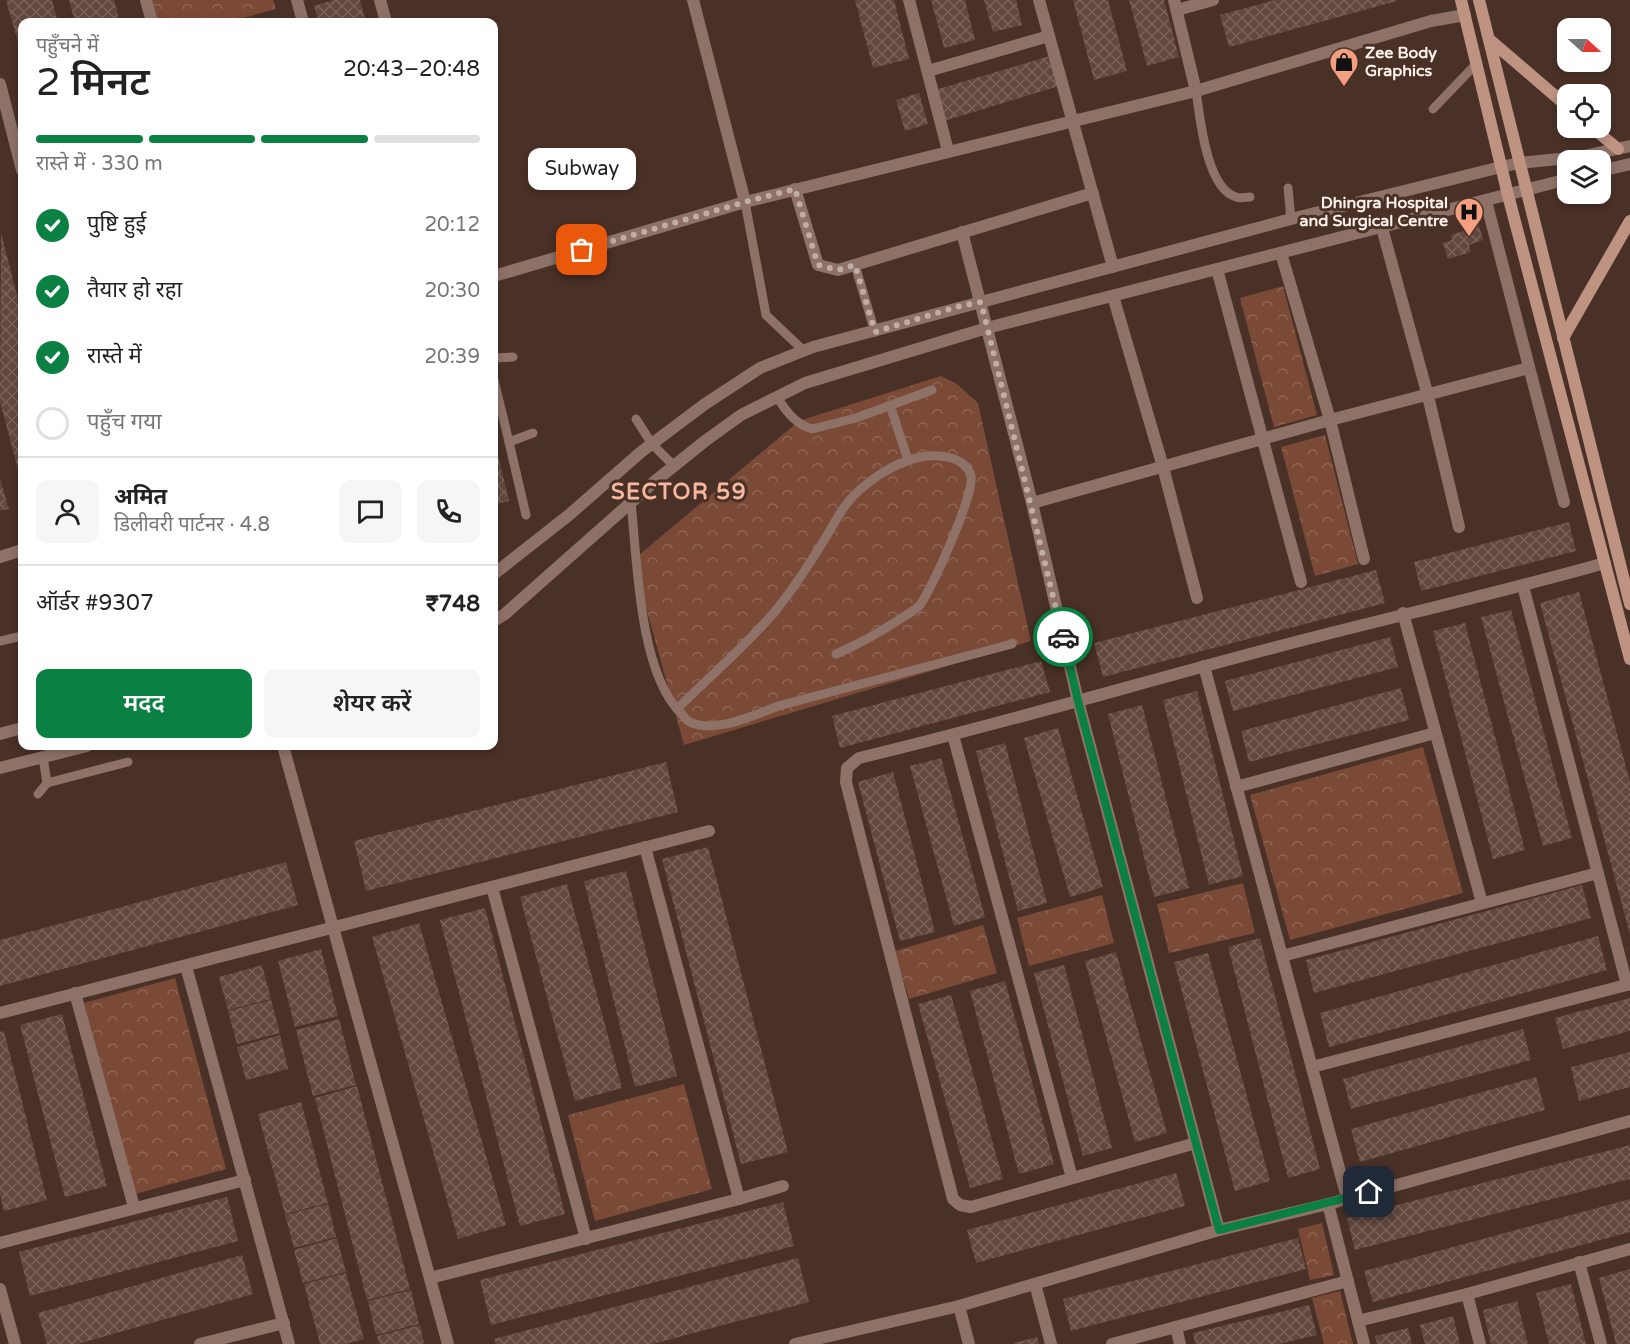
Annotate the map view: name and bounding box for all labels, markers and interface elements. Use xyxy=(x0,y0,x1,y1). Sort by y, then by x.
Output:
north arrow xyxy=(1557,18,1611,72)
map controls xyxy=(1557,18,1611,204)
text: पहुँचने में xyxy=(36,34,99,58)
place label: Zee Body Graphics xyxy=(1365,43,1437,81)
shop icon: Zee Body Graphics xyxy=(1328,46,1360,88)
text: 20:43–20:48 xyxy=(343,56,480,82)
text: 2 मिनट xyxy=(36,59,150,106)
button: locate xyxy=(1557,84,1611,138)
callout: Subway xyxy=(528,148,636,190)
button: layers xyxy=(1557,150,1611,204)
text: रास्ते में · 330 m xyxy=(36,152,163,176)
text: Subway xyxy=(545,157,619,181)
place label: Dhingra Hospital and Surgical Centre xyxy=(1299,193,1448,231)
hospital icon: Dhingra Hospital and Surgical Centre xyxy=(1453,196,1485,238)
icon: check xyxy=(36,209,69,242)
text: पुष्टि हुई xyxy=(87,211,146,237)
text: 20:12 xyxy=(425,213,480,237)
pin xyxy=(556,224,607,275)
icon: bag xyxy=(565,233,598,266)
icon: check xyxy=(36,275,69,308)
text: तैयार हो रहा xyxy=(87,277,182,303)
text: 20:30 xyxy=(425,279,480,303)
icon: check xyxy=(36,341,69,374)
text: रास्ते में xyxy=(87,343,142,369)
text: 20:39 xyxy=(425,345,480,369)
text: पहुँच गया xyxy=(87,409,162,435)
district label: SECTOR 59 xyxy=(611,479,747,505)
button: person xyxy=(36,480,99,543)
button: chat xyxy=(339,480,402,543)
button: phone xyxy=(417,480,480,543)
text: अमित xyxy=(114,484,167,510)
text: डिलीवरी पार्टनर · 4.8 xyxy=(114,513,270,537)
text: ऑर्डर #9307 xyxy=(36,590,154,616)
text: ₹748 xyxy=(426,591,480,617)
courier xyxy=(1033,607,1093,667)
icon: car xyxy=(1047,621,1080,654)
button: मदद xyxy=(36,669,252,738)
button: शेयर करें xyxy=(264,669,480,738)
pin xyxy=(1343,1166,1394,1217)
icon: home xyxy=(1352,1175,1385,1208)

